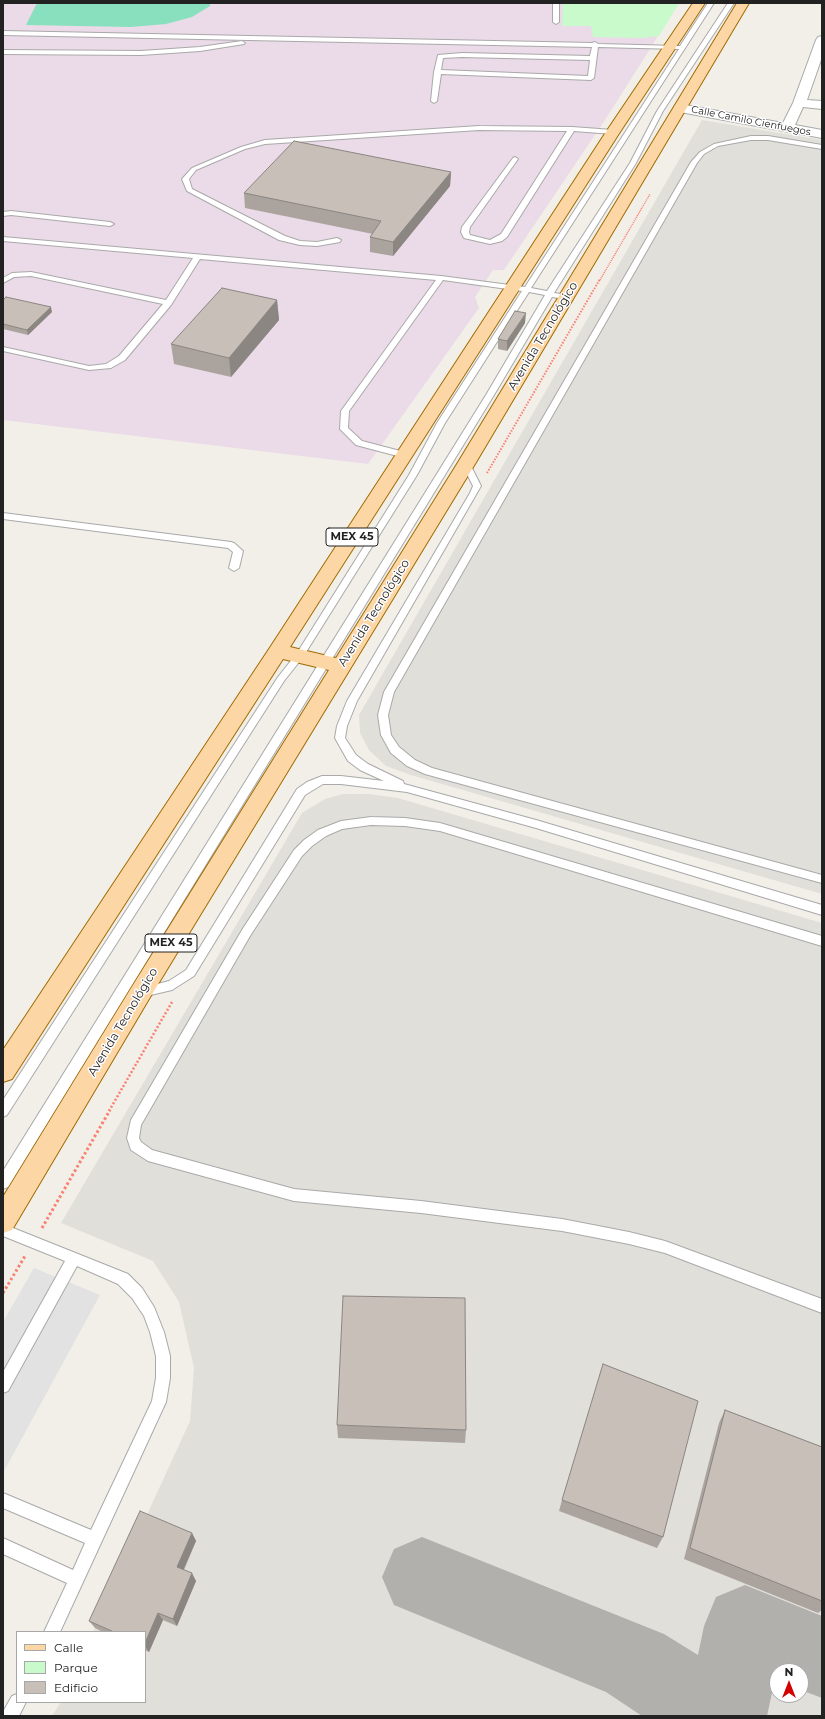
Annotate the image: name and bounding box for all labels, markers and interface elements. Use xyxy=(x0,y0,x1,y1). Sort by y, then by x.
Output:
street label: Calle Camilo Cienfuegos xyxy=(690,104,812,138)
street label: Avenida Tecnológico xyxy=(505,279,581,393)
road number: MEX 45 xyxy=(326,528,378,546)
street label: Avenida Tecnológico xyxy=(335,557,413,669)
road number: MEX 45 xyxy=(145,934,197,952)
street label: Avenida Tecnológico xyxy=(85,965,161,1079)
legend xyxy=(16,1631,146,1703)
text: Calle xyxy=(54,1640,83,1655)
text: Parque xyxy=(54,1660,98,1675)
north arrow xyxy=(769,1663,809,1703)
text: N xyxy=(785,1665,793,1679)
text: Edificio xyxy=(54,1680,98,1695)

